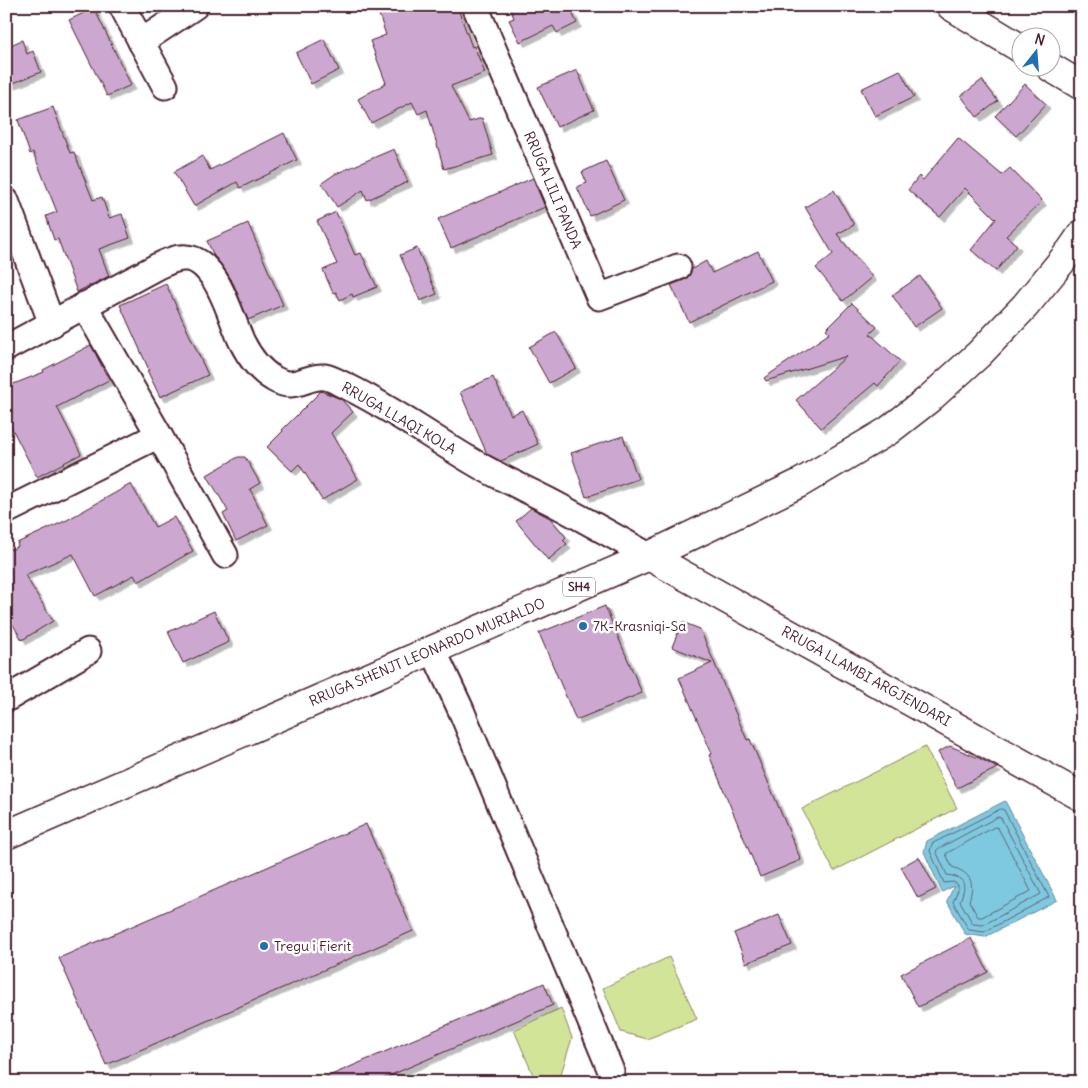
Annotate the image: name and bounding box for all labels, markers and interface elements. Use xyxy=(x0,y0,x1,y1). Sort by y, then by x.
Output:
north arrow xyxy=(1010,28,1060,78)
text: N xyxy=(1033,30,1047,50)
street label: RRUGA LILI PANDA xyxy=(520,128,586,252)
street label: RRUGA LLAQI KOLA xyxy=(338,378,460,458)
road number: SH4 xyxy=(563,578,595,596)
street label: RRUGA SHENJT LEONARDO MURIALDO xyxy=(306,594,548,710)
place label: 7K-Krasniqi-Sa xyxy=(593,617,686,635)
marker: 7K-Krasniqi-Sa xyxy=(577,620,589,632)
street label: RRUGA LLAMBI ARGJENDARI xyxy=(778,622,954,730)
place label: Tregu i Fierit xyxy=(274,937,351,955)
marker: Tregu i Fierit xyxy=(258,940,270,952)

